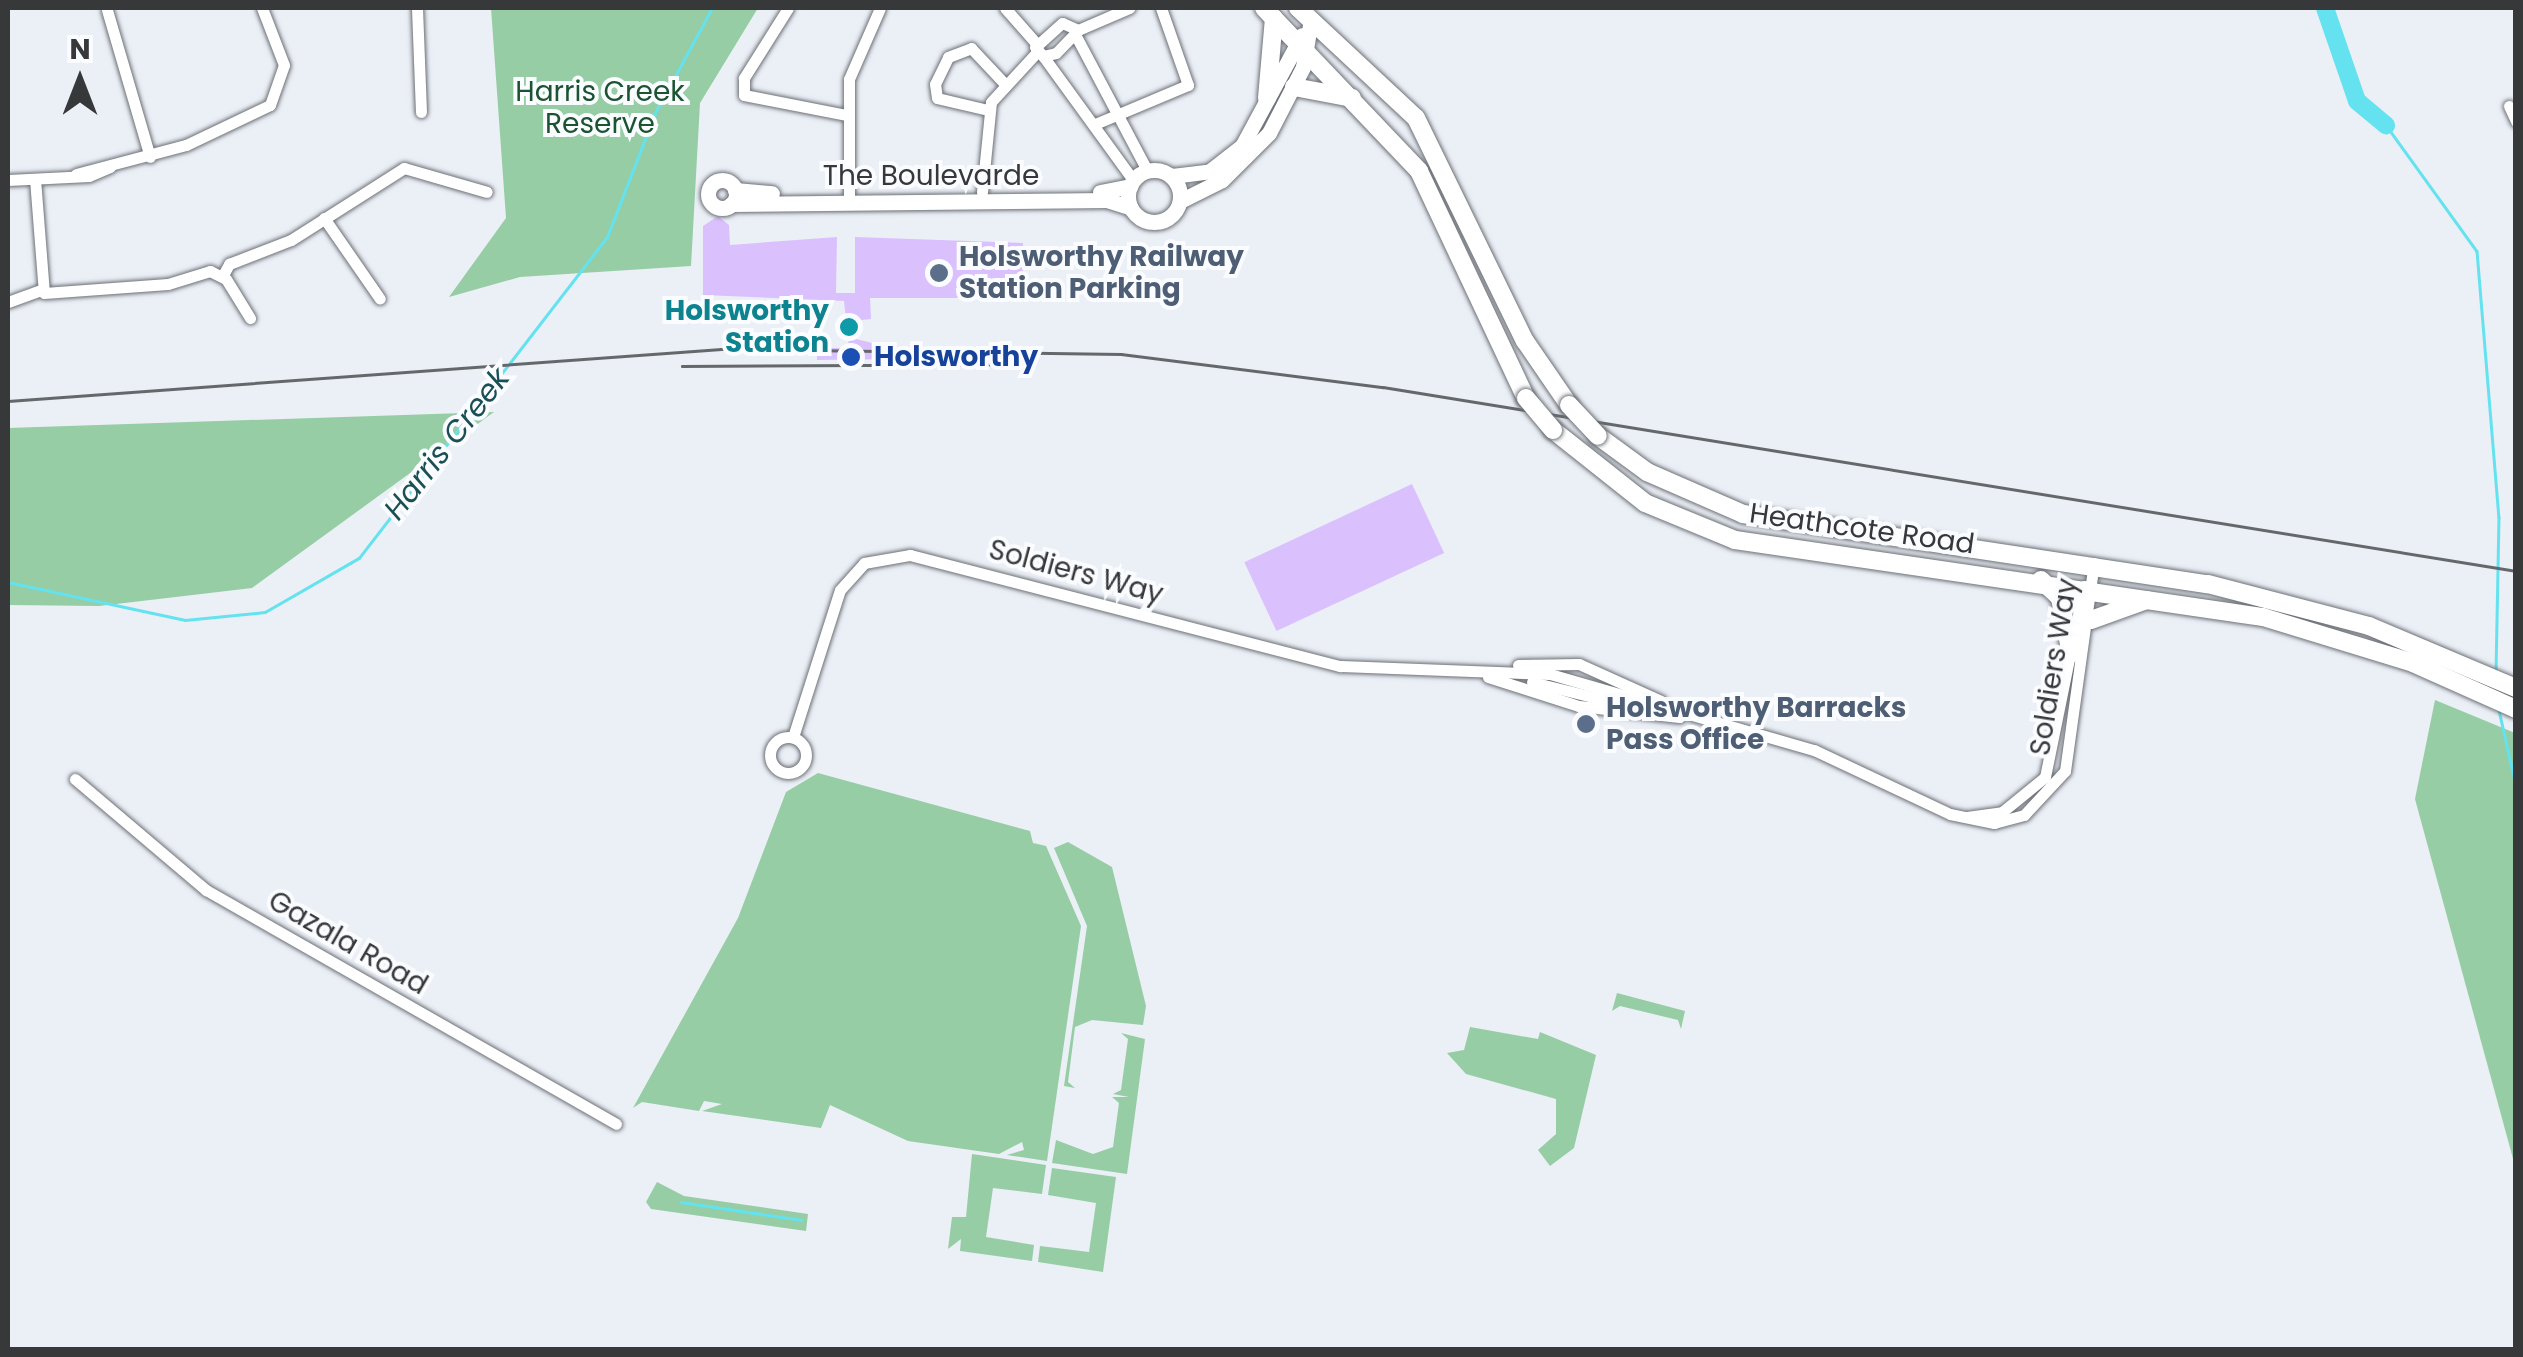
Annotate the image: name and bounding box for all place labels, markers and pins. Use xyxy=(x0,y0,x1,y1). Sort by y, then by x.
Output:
place label: Holsworthy Railway Station Parking xyxy=(959,240,1244,306)
marker: Holsworthy Railway Station Parking xyxy=(928,262,950,284)
place label: Holsworthy Station xyxy=(665,294,829,360)
marker: Holsworthy Station xyxy=(838,316,860,338)
place label: Holsworthy xyxy=(874,340,1038,374)
marker: Holsworthy xyxy=(838,344,864,370)
place label: Holsworthy Barracks Pass Office xyxy=(1606,691,1906,757)
marker: Holsworthy Barracks Pass Office xyxy=(1575,713,1597,735)

